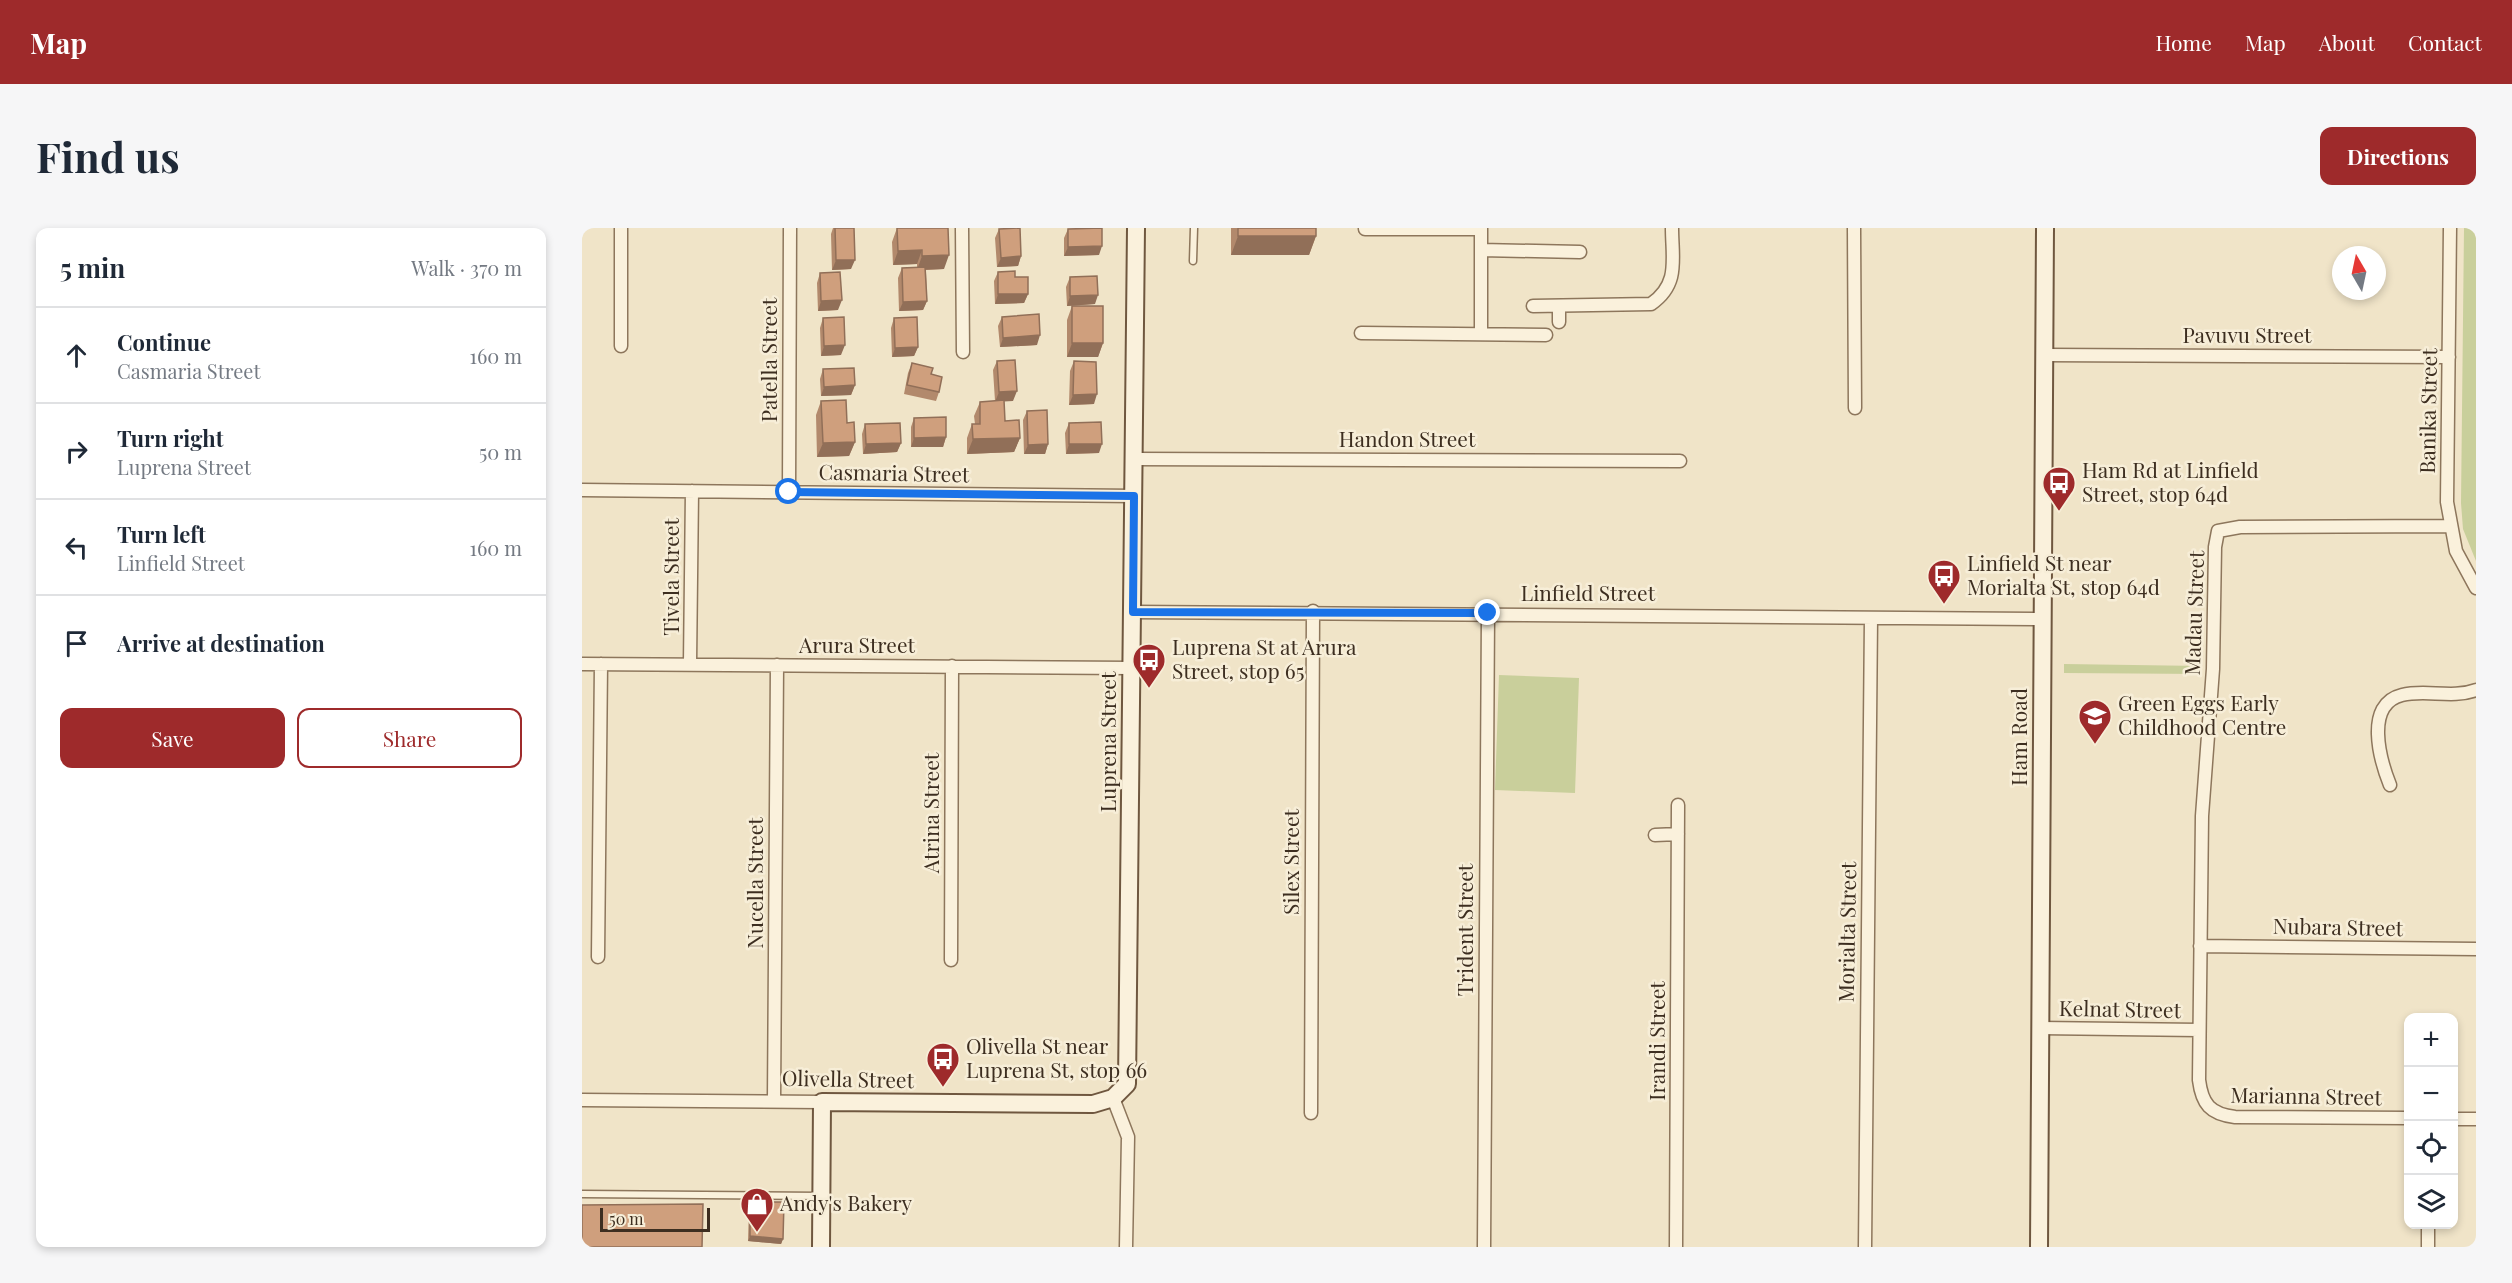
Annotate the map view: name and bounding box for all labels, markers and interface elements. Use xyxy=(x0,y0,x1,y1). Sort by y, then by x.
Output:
text: Map xyxy=(30,24,87,61)
text: Home xyxy=(2156,28,2212,56)
text: Map xyxy=(2245,28,2286,56)
text: About xyxy=(2319,28,2375,56)
text: Contact xyxy=(2408,28,2482,56)
button: Directions xyxy=(2320,127,2476,185)
text: Find us xyxy=(36,128,180,184)
north arrow xyxy=(2332,246,2386,300)
text: 5 min xyxy=(60,250,125,285)
text: Walk · 370 m xyxy=(411,254,522,281)
street label: Patella Street xyxy=(754,297,782,422)
street label: Pavuvu Street xyxy=(2182,320,2312,348)
text: Continue xyxy=(117,327,211,357)
icon: ahead xyxy=(60,339,93,372)
text: 160 m xyxy=(470,342,522,369)
street label: Banika Street xyxy=(2412,347,2442,474)
text: Casmaria Street xyxy=(117,357,261,384)
text: Turn right xyxy=(117,423,223,453)
street label: Handon Street xyxy=(1339,424,1476,452)
icon: right xyxy=(60,435,93,468)
text: 50 m xyxy=(479,438,522,465)
text: Luprena Street xyxy=(117,453,251,480)
place label: Ham Rd at Linfield Street, stop 64d xyxy=(2082,455,2259,507)
street label: Casmaria Street xyxy=(818,457,970,487)
bus stop icon: Ham Rd at Linfield Street, stop 64d xyxy=(2041,465,2077,512)
route start xyxy=(775,478,801,504)
street label: Tivela Street xyxy=(656,518,684,636)
text: Turn left xyxy=(117,519,206,549)
icon: left xyxy=(60,531,93,564)
text: 160 m xyxy=(470,534,522,561)
place label: Linfield St near Morialta St, stop 64d xyxy=(1967,548,2160,600)
text: Linfield Street xyxy=(117,549,245,576)
street label: Madau Street xyxy=(2177,549,2209,676)
bus stop icon: Linfield St near Morialta St, stop 64d xyxy=(1926,558,1962,605)
street label: Linfield Street xyxy=(1521,578,1656,606)
route end xyxy=(1474,599,1500,625)
icon: arrive xyxy=(60,627,93,660)
text: Arrive at destination xyxy=(117,628,325,658)
street label: Arura Street xyxy=(798,630,916,658)
place label: Luprena St at Arura Street, stop 65 xyxy=(1172,632,1357,684)
bus stop icon: Luprena St at Arura Street, stop 65 xyxy=(1131,642,1167,689)
street label: Luprena Street xyxy=(1093,671,1121,812)
street label: Ham Road xyxy=(2004,688,2032,786)
place label: Green Eggs Early Childhood Centre xyxy=(2118,688,2286,740)
school or university icon: Green Eggs Early Childhood Centre xyxy=(2077,698,2113,745)
button: Save xyxy=(60,708,285,768)
button: Share xyxy=(297,708,522,768)
street label: Atrina Street xyxy=(916,752,944,874)
street label: Silex Street xyxy=(1276,808,1304,915)
street label: Nucella Street xyxy=(740,817,768,949)
street label: Morialta Street xyxy=(1831,861,1861,1003)
street label: Trident Street xyxy=(1450,863,1478,996)
street label: Nubara Street xyxy=(2273,911,2404,941)
street label: Irandi Street xyxy=(1642,981,1670,1101)
street label: Kelnat Street xyxy=(2059,993,2182,1023)
map controls xyxy=(2404,1013,2458,1229)
button: + xyxy=(2404,1013,2458,1067)
place label: Olivella St near Luprena St, stop 66 xyxy=(966,1031,1147,1083)
bus stop icon: Olivella St near Luprena St, stop 66 xyxy=(925,1041,961,1088)
street label: Olivella Street xyxy=(782,1063,915,1093)
button: − xyxy=(2404,1067,2458,1121)
street label: Marianna Street xyxy=(2230,1080,2383,1110)
button: locate xyxy=(2404,1121,2458,1175)
button: layers xyxy=(2404,1175,2458,1229)
shop icon: Andy's Bakery xyxy=(739,1186,775,1233)
place label: Andy's Bakery xyxy=(779,1188,913,1216)
scale bar xyxy=(600,1205,710,1232)
text: 50 m xyxy=(609,1208,643,1229)

